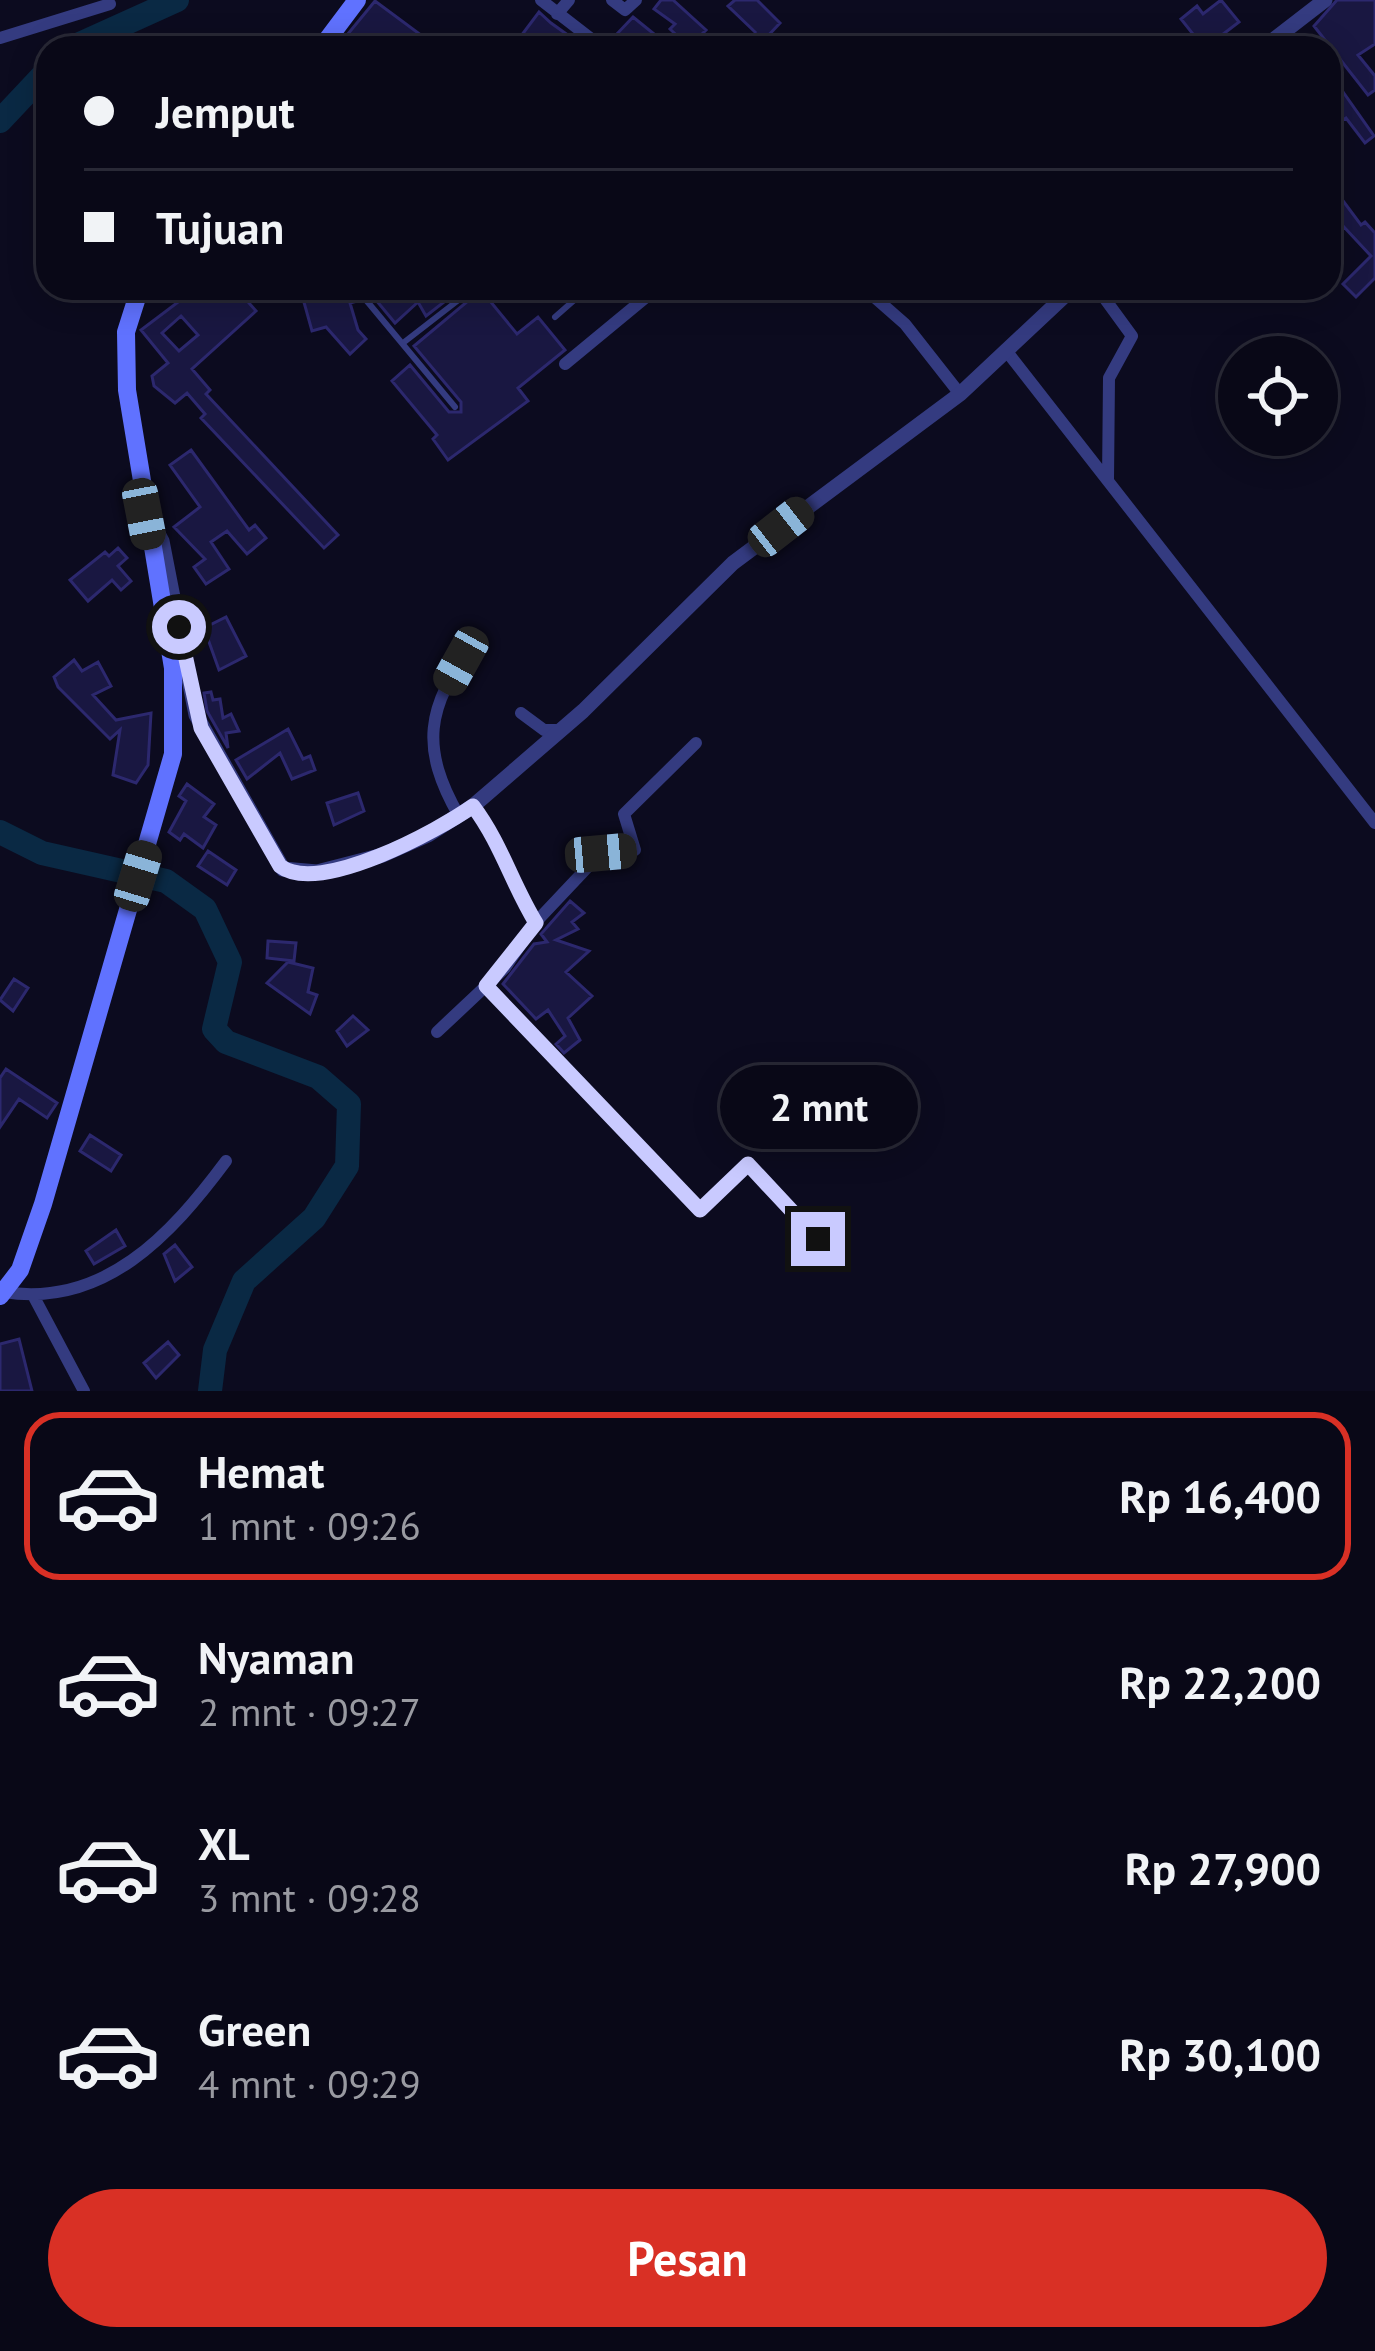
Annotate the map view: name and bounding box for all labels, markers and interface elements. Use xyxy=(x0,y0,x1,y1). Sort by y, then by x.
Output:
text: Jemput xyxy=(156,82,294,140)
text: Tujuan xyxy=(156,198,284,256)
map controls xyxy=(1218,336,1338,456)
button: locate xyxy=(1218,336,1338,456)
car xyxy=(119,475,169,553)
car xyxy=(742,491,820,563)
route start xyxy=(152,600,206,654)
car xyxy=(428,621,494,701)
car xyxy=(564,832,638,874)
car xyxy=(110,836,166,916)
callout: 2 mnt xyxy=(719,1065,917,1149)
text: 2 mnt xyxy=(770,1081,868,1132)
route end xyxy=(791,1212,845,1266)
icon: car xyxy=(54,1442,162,1550)
text: Hemat xyxy=(198,1442,324,1500)
text: Rp 16,400 xyxy=(1119,1467,1321,1525)
text: 1 mnt · 09:26 xyxy=(198,1500,421,1551)
icon: car xyxy=(54,1628,162,1736)
text: Nyaman xyxy=(198,1628,354,1686)
text: Rp 22,200 xyxy=(1119,1653,1321,1711)
text: 2 mnt · 09:27 xyxy=(198,1686,421,1737)
icon: car xyxy=(54,1814,162,1922)
text: XL xyxy=(198,1814,250,1872)
text: Rp 27,900 xyxy=(1125,1839,1321,1897)
text: 3 mnt · 09:28 xyxy=(198,1872,421,1923)
icon: car xyxy=(54,2000,162,2108)
text: Green xyxy=(198,2000,311,2058)
text: Rp 30,100 xyxy=(1119,2025,1321,2083)
text: 4 mnt · 09:29 xyxy=(198,2058,421,2109)
button: Pesan xyxy=(48,2189,1327,2327)

